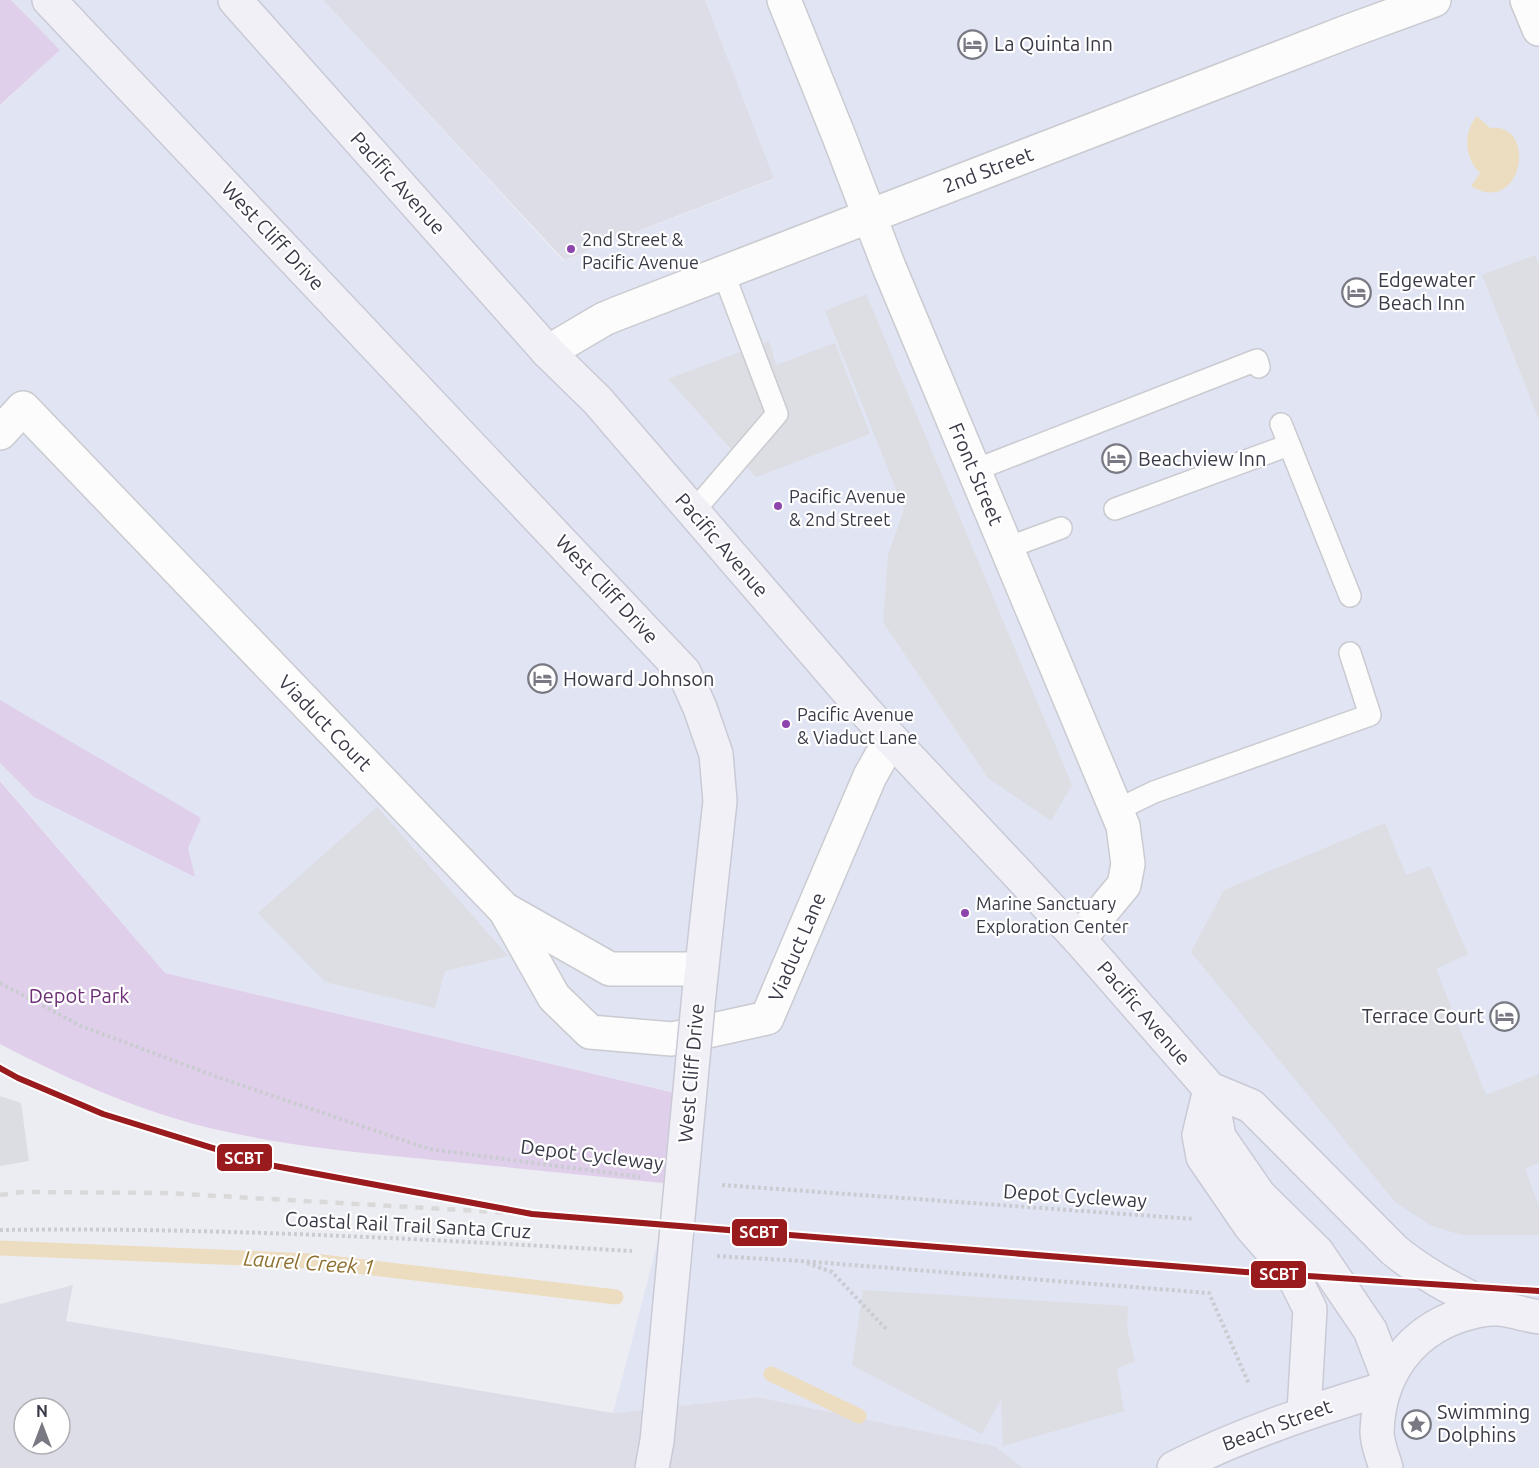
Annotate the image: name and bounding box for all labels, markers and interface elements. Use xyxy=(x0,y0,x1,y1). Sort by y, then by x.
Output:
hotel icon: La Quinta Inn xyxy=(957,28,989,60)
place label: La Quinta Inn xyxy=(994,32,1113,55)
street label: Pacific Avenue xyxy=(346,127,450,239)
street label: 2nd Street xyxy=(939,142,1036,197)
street label: West Cliff Drive xyxy=(217,177,329,295)
place label: 2nd Street & Pacific Avenue xyxy=(582,229,699,272)
marker: 2nd Street & Pacific Avenue xyxy=(565,243,577,255)
place label: Edgewater Beach Inn xyxy=(1378,268,1476,314)
hotel icon: Edgewater Beach Inn xyxy=(1341,276,1373,308)
street label: Front Street xyxy=(945,419,1008,529)
hotel icon: Beachview Inn xyxy=(1101,443,1133,475)
place label: Beachview Inn xyxy=(1138,447,1266,470)
place label: Pacific Avenue & 2nd Street xyxy=(789,486,906,529)
street label: Pacific Avenue xyxy=(671,488,774,601)
marker: Pacific Avenue & 2nd Street xyxy=(772,500,784,512)
street label: West Cliff Drive xyxy=(551,530,663,648)
hotel icon: Howard Johnson xyxy=(526,663,558,695)
place label: Howard Johnson xyxy=(563,667,714,690)
street label: Viaduct Court xyxy=(274,670,377,775)
place label: Pacific Avenue & Viaduct Lane xyxy=(797,704,918,747)
marker: Pacific Avenue & Viaduct Lane xyxy=(780,718,792,730)
street label: Viaduct Lane xyxy=(763,889,830,1005)
place label: Marine Sanctuary Exploration Center xyxy=(976,893,1129,936)
marker: Marine Sanctuary Exploration Center xyxy=(959,907,971,919)
street label: Pacific Avenue xyxy=(1093,956,1196,1069)
park label: Depot Park xyxy=(29,984,129,1007)
hotel icon: Terrace Court xyxy=(1489,1000,1521,1032)
street label: West Cliff Drive xyxy=(673,1002,708,1144)
place label: Terrace Court xyxy=(1362,1004,1484,1027)
street label: Depot Cycleway xyxy=(519,1134,665,1175)
line badge: SCBT xyxy=(216,1143,273,1172)
text: SCBT xyxy=(224,1149,264,1167)
street label: Depot Cycleway xyxy=(1002,1179,1148,1212)
street label: Coastal Rail Trail Santa Cruz xyxy=(284,1207,532,1242)
line badge: SCBT xyxy=(731,1218,788,1247)
text: SCBT xyxy=(739,1223,779,1241)
water label: Laurel Creek 1 xyxy=(243,1245,375,1279)
line badge: SCBT xyxy=(1250,1260,1307,1289)
text: SCBT xyxy=(1259,1265,1299,1283)
street label: Beach Street xyxy=(1219,1394,1335,1455)
north arrow xyxy=(12,1396,72,1456)
place label: Swimming Dolphins xyxy=(1437,1400,1530,1446)
text: N xyxy=(36,1402,48,1420)
place icon: Swimming Dolphins xyxy=(1400,1408,1432,1440)

